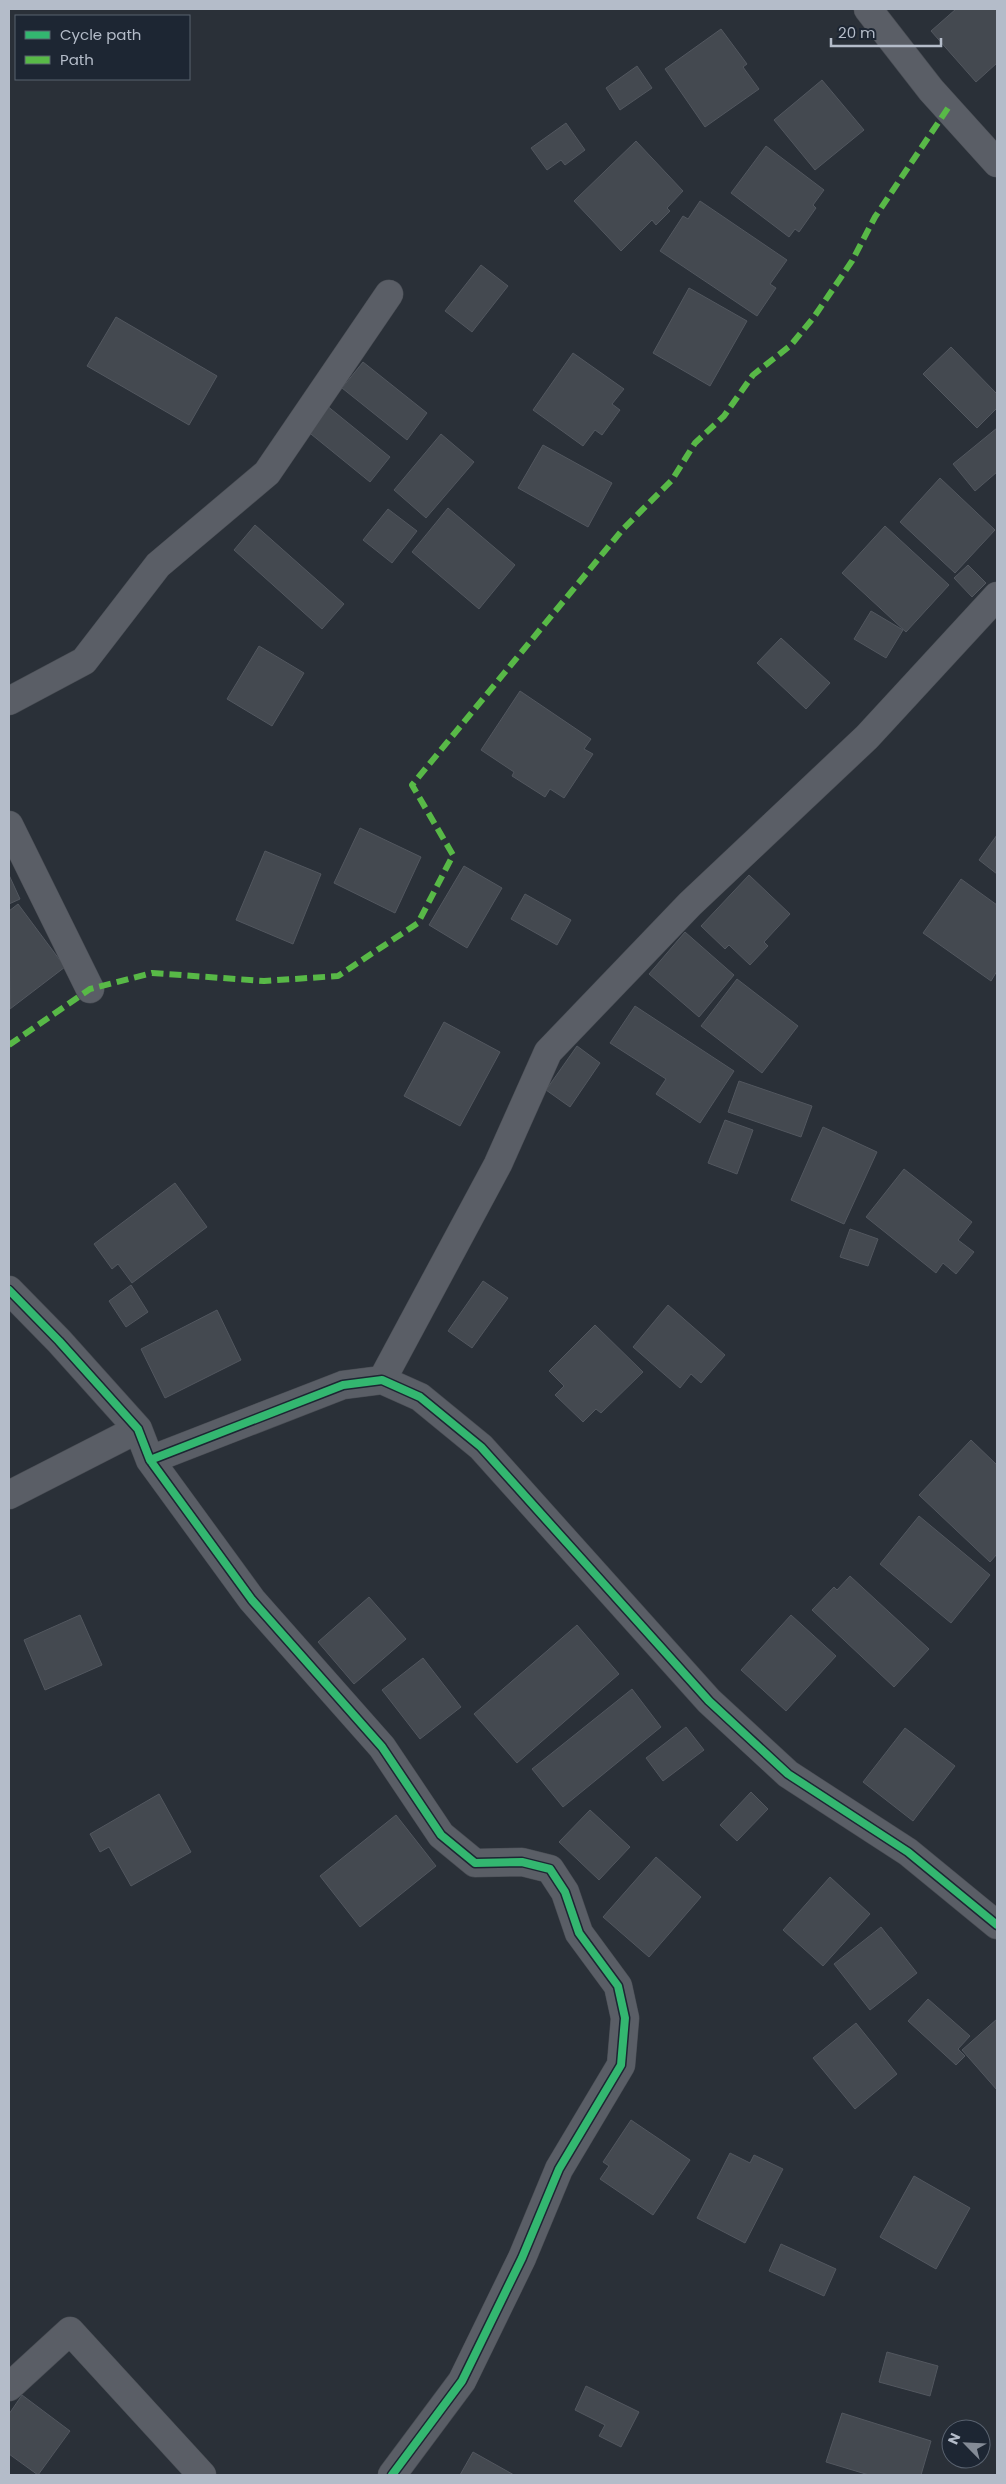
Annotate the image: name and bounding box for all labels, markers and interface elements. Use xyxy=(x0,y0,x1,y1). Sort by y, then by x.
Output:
legend xyxy=(15,15,190,80)
scale bar xyxy=(831,15,941,47)
text: 20 m xyxy=(838,22,876,43)
text: Cycle path xyxy=(60,24,141,45)
text: Path xyxy=(60,49,94,70)
north arrow xyxy=(941,2419,991,2469)
text: N xyxy=(943,2430,965,2448)

